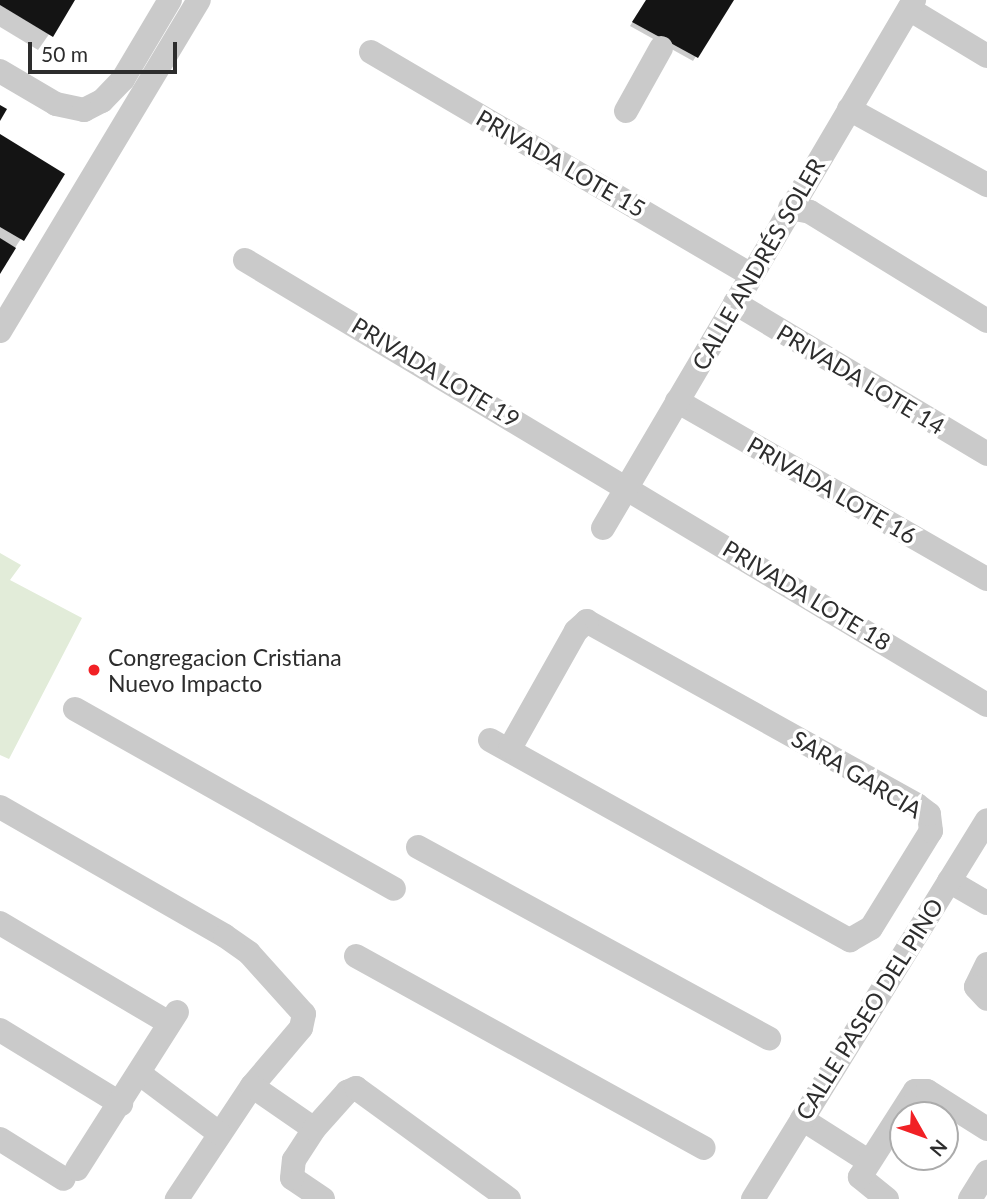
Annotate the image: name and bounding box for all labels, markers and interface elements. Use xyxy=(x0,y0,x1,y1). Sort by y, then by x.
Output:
scale bar xyxy=(32,28,180,72)
text: 50 m xyxy=(41,41,88,66)
street label: PRIVADA LOTE 15 xyxy=(471,103,651,223)
street label: CALLE ANDRÉS SOLER xyxy=(686,153,830,375)
street label: PRIVADA LOTE 19 xyxy=(347,311,525,433)
street label: PRIVADA LOTE 14 xyxy=(772,318,950,440)
street label: PRIVADA LOTE 16 xyxy=(742,430,922,550)
street label: PRIVADA LOTE 18 xyxy=(718,534,896,656)
place label: Congregacion Cristiana Nuevo Impacto xyxy=(108,643,342,697)
marker: Congregacion Cristiana Nuevo Impacto xyxy=(86,662,102,678)
street label: SARA GARCIA xyxy=(787,724,927,824)
street label: CALLE PASEO DEL PINO xyxy=(789,893,949,1125)
north arrow xyxy=(889,1101,959,1171)
text: N xyxy=(925,1136,952,1162)

